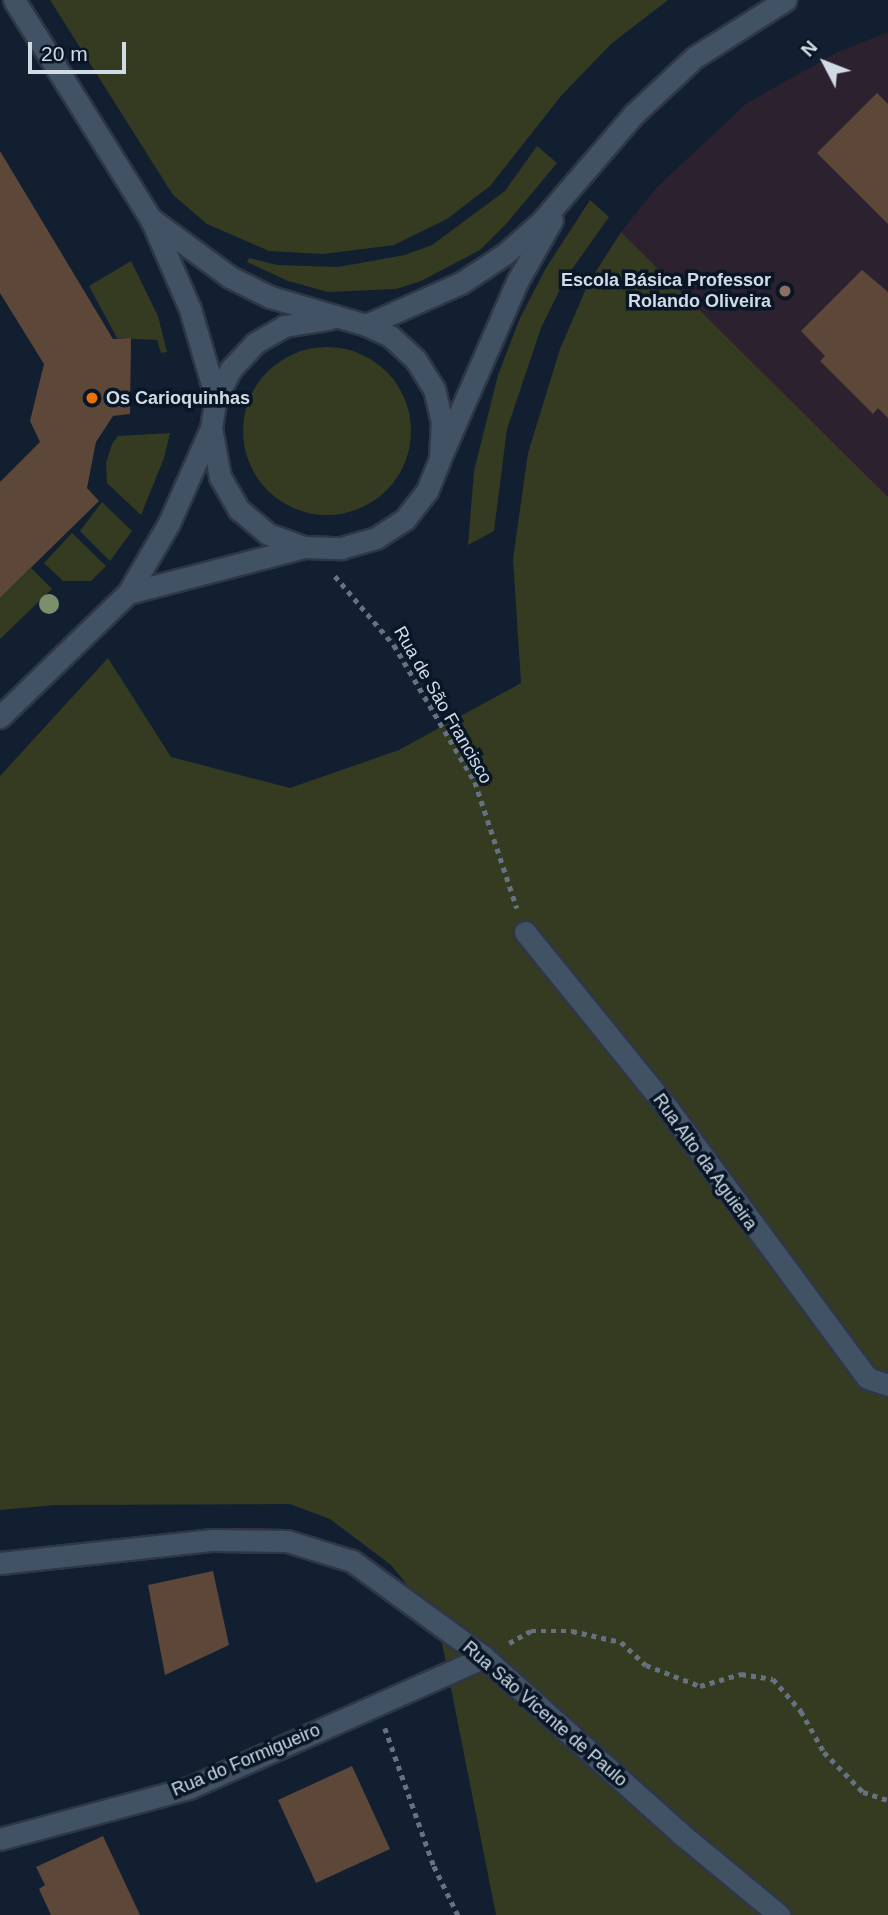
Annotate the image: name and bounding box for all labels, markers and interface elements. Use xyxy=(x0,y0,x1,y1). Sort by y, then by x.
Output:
scale bar xyxy=(32,28,130,72)
north arrow xyxy=(790,28,860,98)
text: N xyxy=(797,36,821,61)
text: 20 m xyxy=(41,42,88,65)
place label: Escola Básica Professor Rolando Oliveira xyxy=(561,270,771,312)
marker: Escola Básica Professor Rolando Oliveira xyxy=(777,283,793,299)
place label: Os Carioquinhas xyxy=(106,387,250,409)
marker: Os Carioquinhas xyxy=(84,390,100,406)
street label: Rua de São Francisco xyxy=(389,622,497,788)
street label: Rua Alto da Aguieira xyxy=(648,1089,762,1235)
street label: Rua São Vicente de Paulo xyxy=(458,1637,632,1791)
street label: Rua do Formigueiro xyxy=(169,1719,323,1801)

